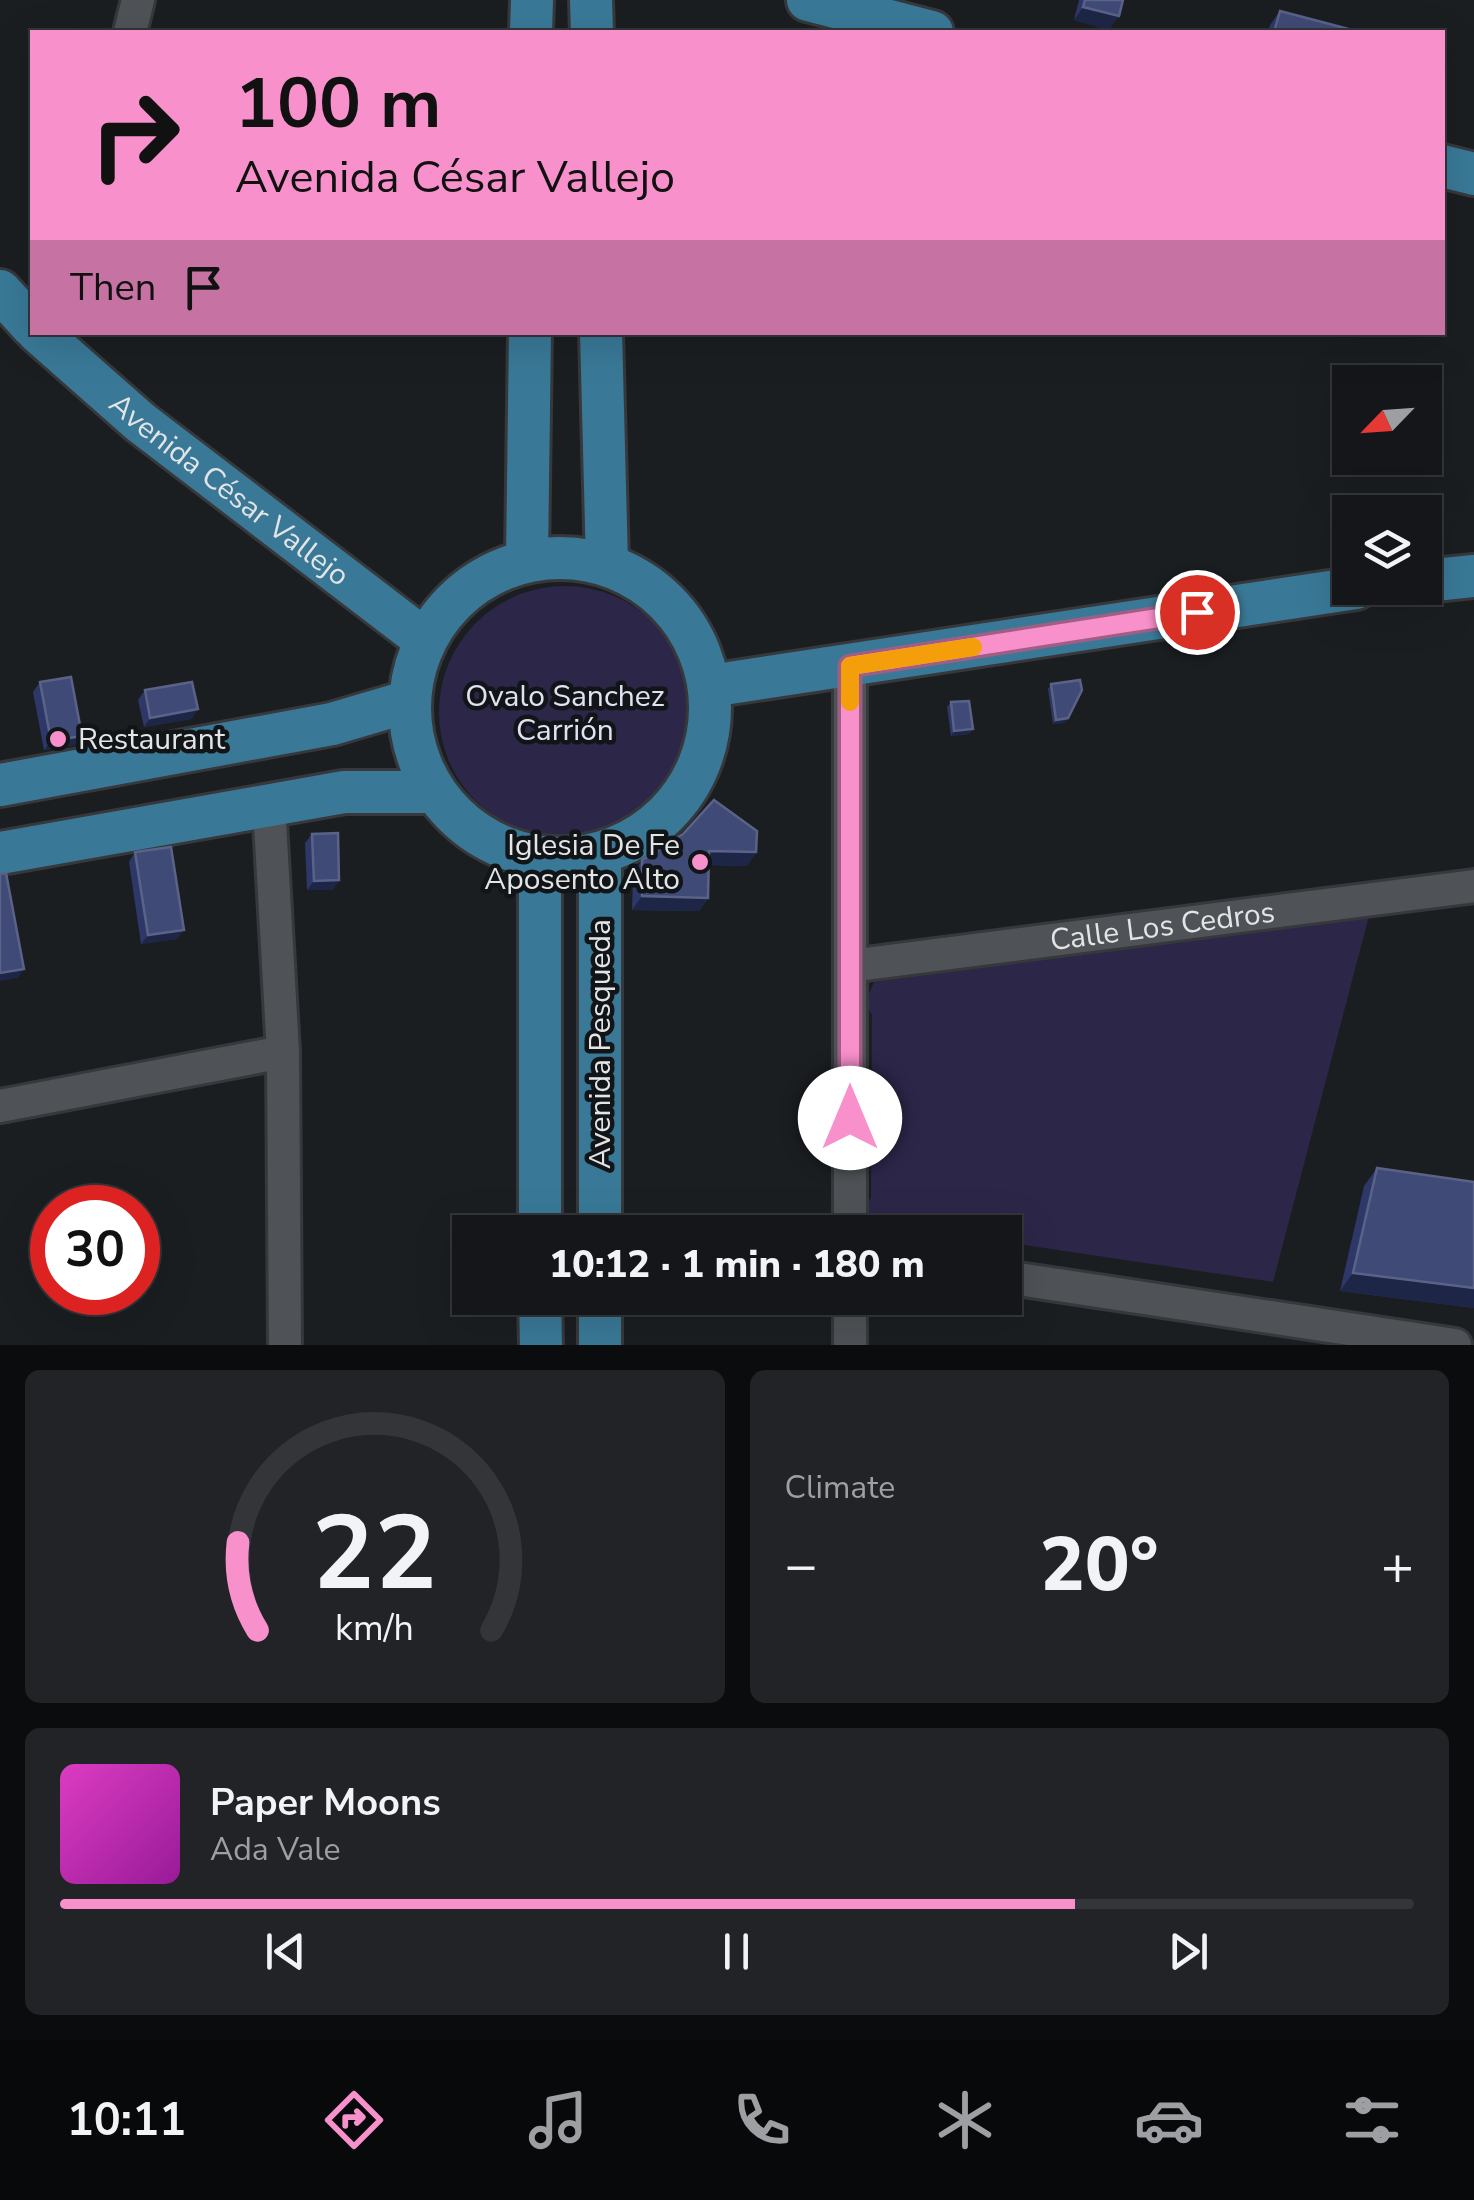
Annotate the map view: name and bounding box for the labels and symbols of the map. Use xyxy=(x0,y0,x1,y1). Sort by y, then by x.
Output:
north arrow xyxy=(1332,365,1442,475)
street label: Avenida César Vallejo xyxy=(100,384,358,596)
pin xyxy=(1155,570,1240,655)
park label: Ovalo Sanchez Carrión xyxy=(465,676,665,751)
place label: Restaurant xyxy=(78,719,226,760)
marker: Restaurant xyxy=(47,728,69,750)
place label: Iglesia De Fe Aposento Alto xyxy=(484,825,680,900)
marker: Iglesia De Fe Aposento Alto xyxy=(689,851,711,873)
street label: Calle Los Cedros xyxy=(1048,892,1277,961)
street label: Avenida Pesqueda xyxy=(580,919,621,1169)
position arrow xyxy=(798,1066,902,1170)
speed limit sign: 30 xyxy=(30,1185,160,1315)

